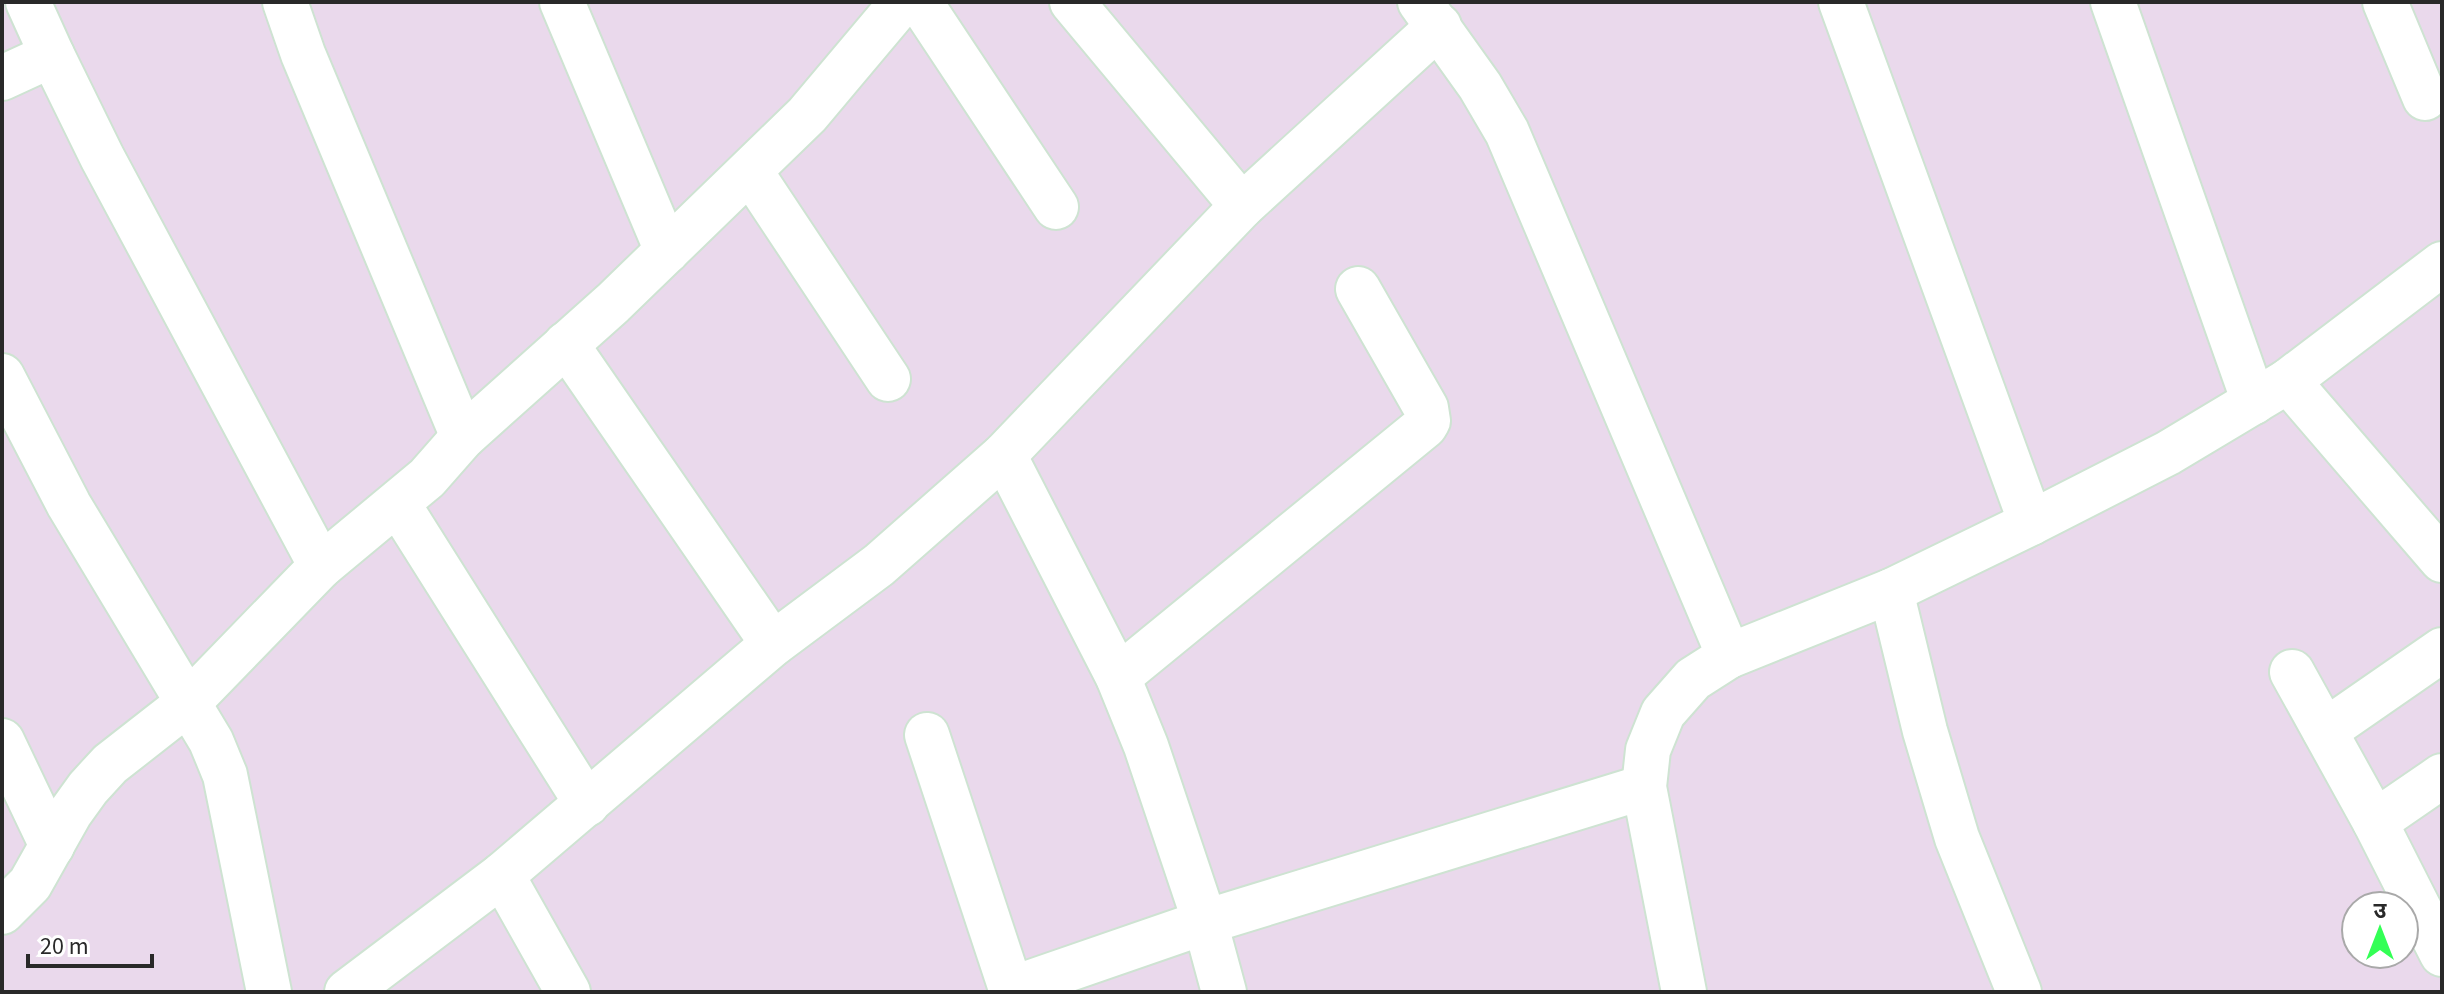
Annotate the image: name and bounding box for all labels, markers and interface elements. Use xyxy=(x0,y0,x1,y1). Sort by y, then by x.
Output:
north arrow xyxy=(2340,890,2420,970)
text: उ xyxy=(2374,895,2388,927)
scale bar xyxy=(28,918,152,968)
text: 20 m xyxy=(40,929,89,964)

